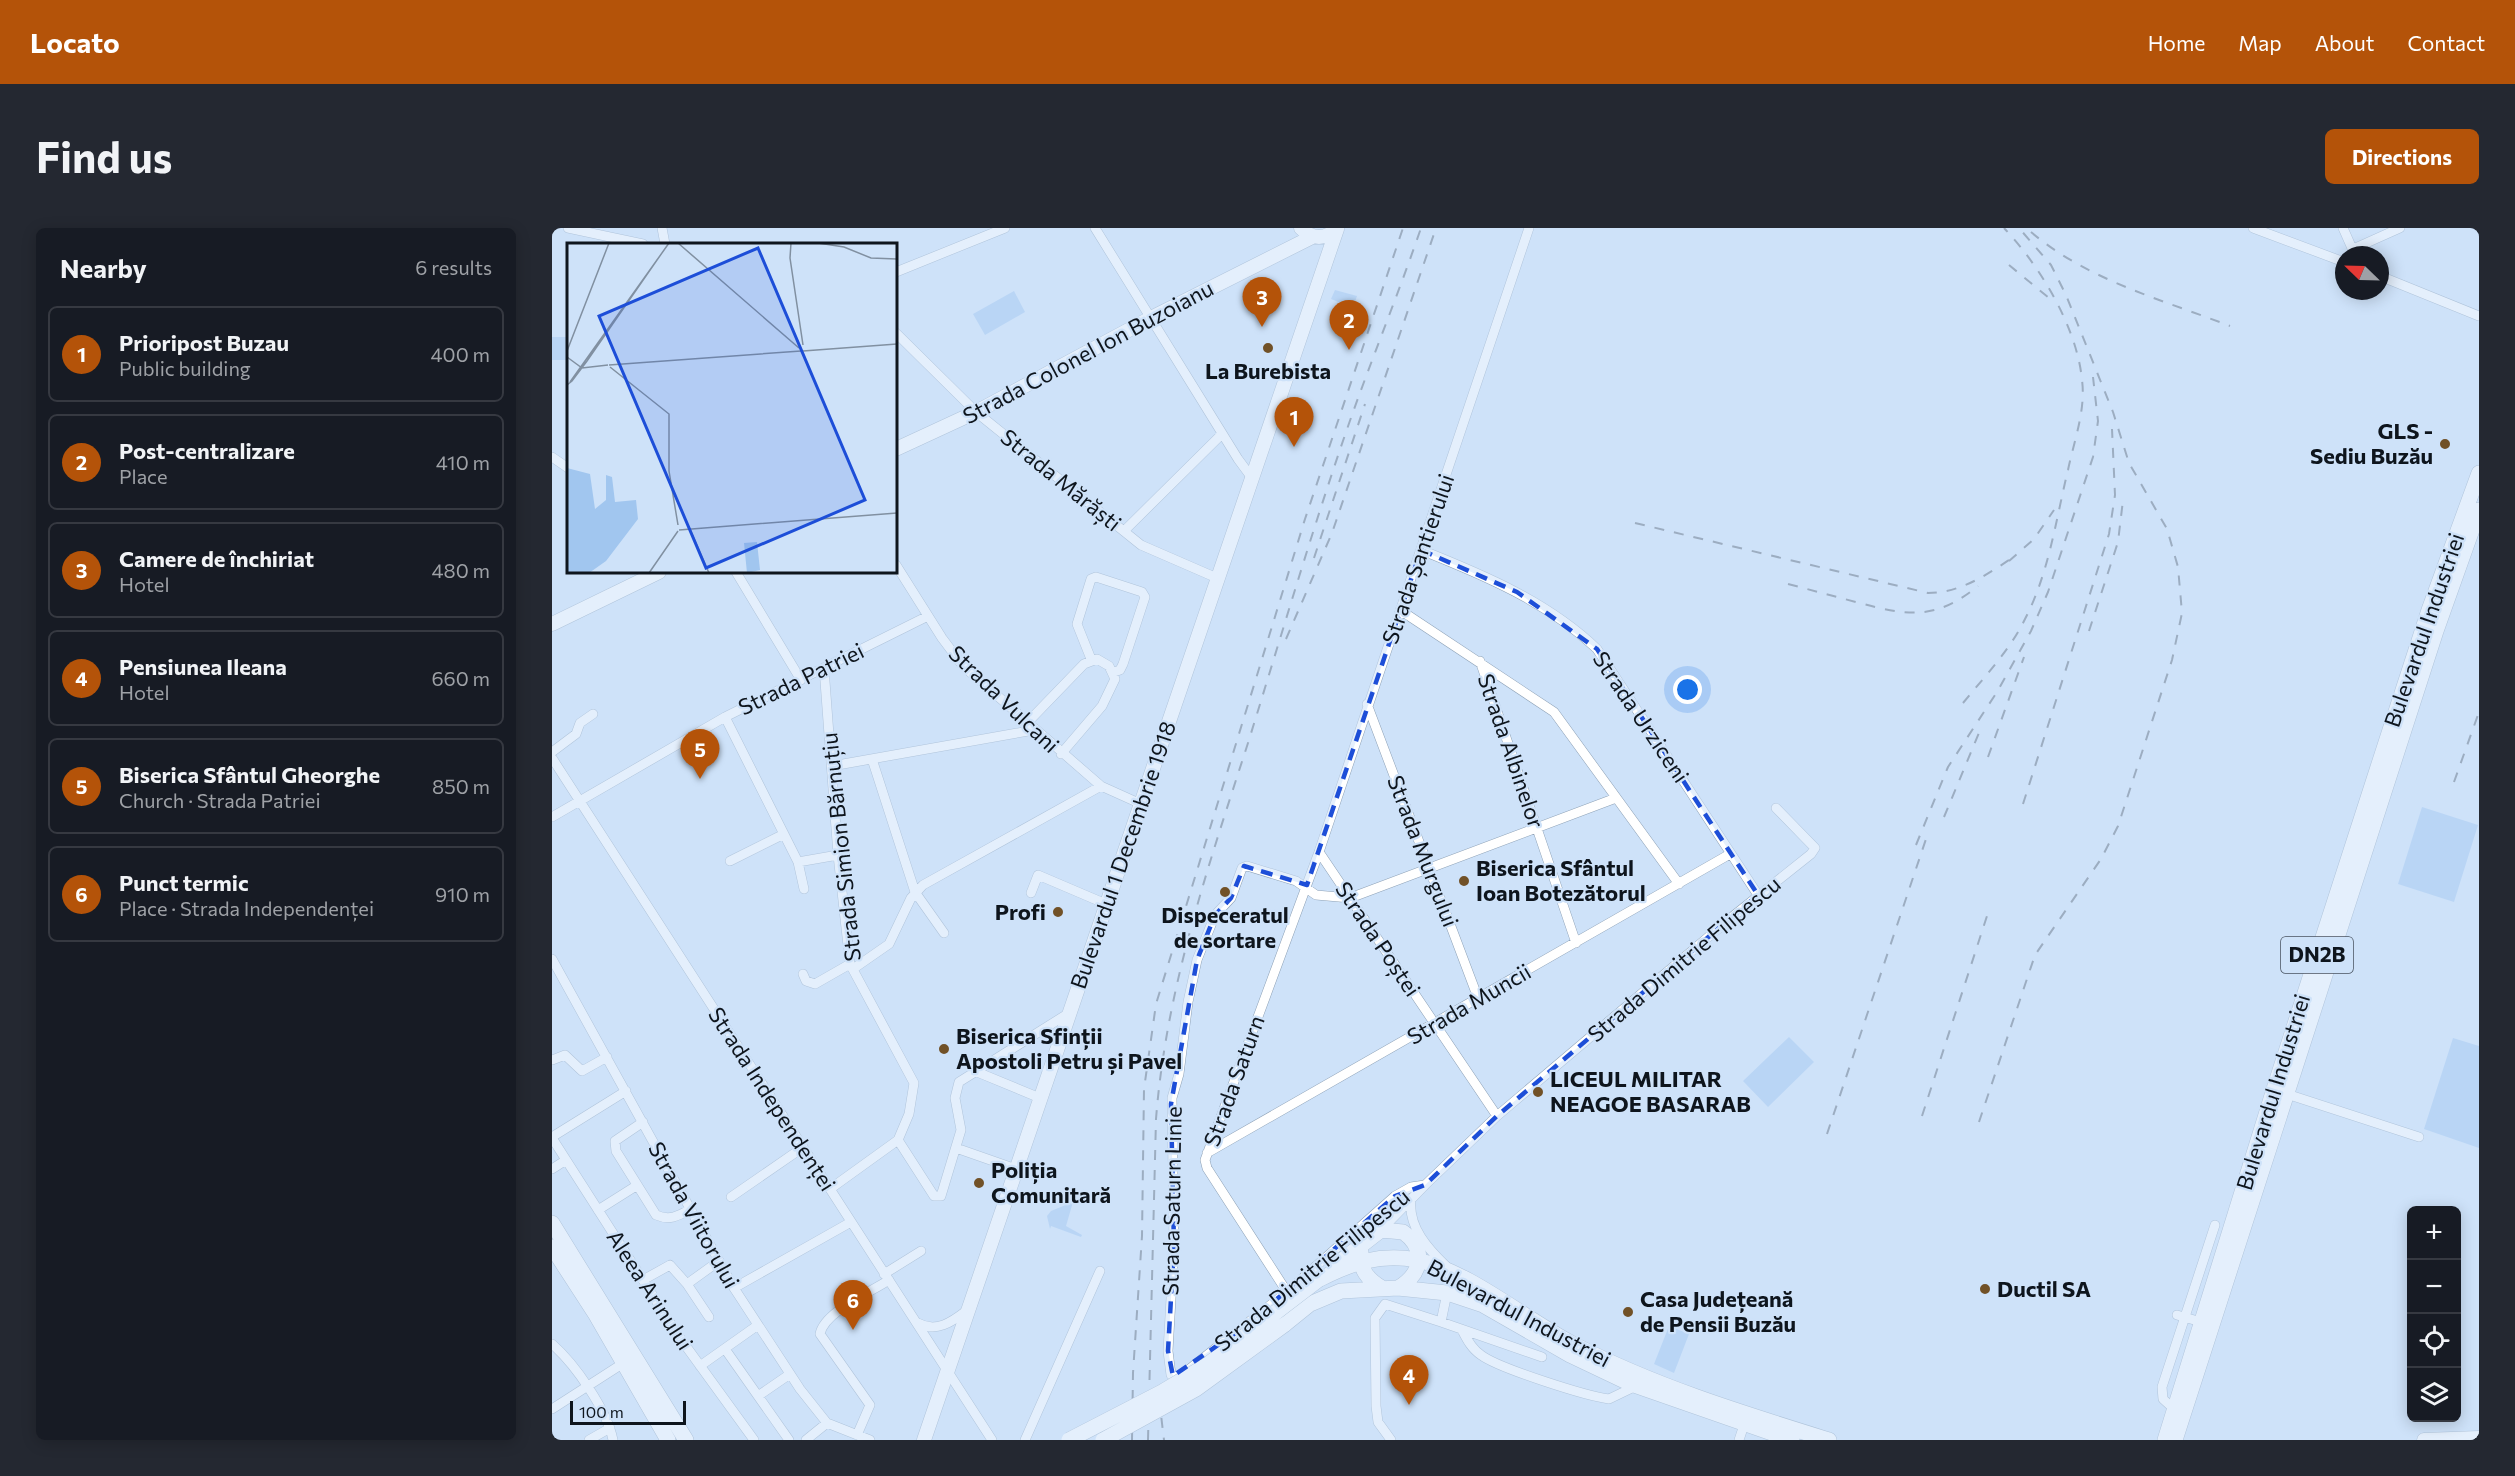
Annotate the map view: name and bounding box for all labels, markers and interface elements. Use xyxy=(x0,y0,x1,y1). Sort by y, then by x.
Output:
text: Locato xyxy=(30,25,120,59)
text: Home xyxy=(2148,30,2205,55)
text: Map xyxy=(2238,30,2282,55)
text: About xyxy=(2315,30,2374,55)
text: Contact xyxy=(2407,30,2485,55)
button: Directions xyxy=(2325,129,2479,184)
text: Find us xyxy=(36,130,172,182)
inset map xyxy=(567,243,897,573)
north arrow xyxy=(2335,246,2389,300)
text: Nearby xyxy=(60,252,147,283)
text: 6 results xyxy=(415,255,492,279)
street label: Strada Colonel Ion Buzoianu xyxy=(958,274,1218,429)
pin: 3 xyxy=(1242,278,1282,327)
pin: 2 xyxy=(1330,300,1368,350)
text: Prioripost Buzau xyxy=(119,329,289,356)
marker: La Burebista xyxy=(1261,341,1275,355)
text: 1 xyxy=(77,342,86,366)
text: 400 m xyxy=(431,342,490,366)
text: Public building xyxy=(119,356,251,380)
place label: La Burebista xyxy=(1205,357,1331,384)
pin: 1 xyxy=(1274,398,1314,447)
place label: GLS - Sediu Buzău xyxy=(2310,417,2433,469)
street label: Strada Mărăști xyxy=(995,423,1127,537)
text: Post-centralizare xyxy=(119,437,295,464)
marker: GLS - Sediu Buzău xyxy=(2438,437,2452,451)
text: 2 xyxy=(76,450,87,474)
text: 410 m xyxy=(436,450,490,474)
text: Place xyxy=(119,464,168,488)
street label: Strada Șantierului xyxy=(1376,470,1460,648)
street label: Bulevardul Industriei xyxy=(2378,529,2469,730)
text: Camere de închiriat xyxy=(119,545,314,572)
text: 3 xyxy=(76,558,87,582)
text: 480 m xyxy=(432,558,490,582)
text: Hotel xyxy=(119,572,169,596)
street label: Strada Patriei xyxy=(734,637,868,721)
street label: Strada Vulcani xyxy=(944,639,1065,758)
street label: Strada Urziceni xyxy=(1588,646,1695,787)
text: Pensiunea Ileana xyxy=(119,653,287,680)
text: 4 xyxy=(75,666,88,690)
text: 660 m xyxy=(431,666,490,690)
street label: Strada Albinelor xyxy=(1472,670,1551,832)
your location xyxy=(1673,675,1702,704)
text: Hotel xyxy=(119,680,169,704)
street label: Bulevardul 1 Decembrie 1918 xyxy=(1064,718,1181,992)
pin: 5 xyxy=(680,730,720,779)
street label: Strada Simion Bărnuțiu xyxy=(815,731,867,963)
text: Biserica Sfântul Gheorghe xyxy=(119,761,380,788)
street label: Strada Murgului xyxy=(1382,771,1465,930)
text: 5 xyxy=(76,774,87,798)
text: 850 m xyxy=(432,774,490,798)
text: Church · Strada Patriei xyxy=(119,788,321,812)
place label: Biserica Sfântul Ioan Botezătorul xyxy=(1476,854,1646,906)
text: Punct termic xyxy=(119,869,249,896)
street label: Strada Dimitrie Filipescu xyxy=(1582,870,1786,1047)
marker: Biserica Sfântul Ioan Botezătorul xyxy=(1457,874,1471,888)
street label: Strada Poștei xyxy=(1329,876,1427,1002)
text: 6 xyxy=(75,882,88,906)
text: 910 m xyxy=(435,882,490,906)
marker: Dispeceratul de sortare xyxy=(1218,885,1232,899)
text: Place · Strada Independenței xyxy=(119,896,374,920)
place label: Profi xyxy=(995,898,1046,925)
place label: Dispeceratul de sortare xyxy=(1161,901,1289,953)
marker: Profi xyxy=(1051,905,1065,919)
road number: DN2B xyxy=(2281,937,2353,973)
street label: Strada Muncii xyxy=(1402,957,1535,1050)
street label: Bulevardul Industriei xyxy=(2230,991,2315,1193)
street label: Strada Independenței xyxy=(702,1002,842,1196)
street label: Strada Saturn xyxy=(1197,1012,1270,1150)
place label: Biserica Sfinții Apostoli Petru și Pavel xyxy=(956,1022,1182,1075)
marker: Biserica Sfinții Apostoli Petru și Pavel xyxy=(937,1042,951,1056)
place label: LICEUL MILITAR NEAGOE BASARAB xyxy=(1550,1065,1751,1117)
marker: LICEUL MILITAR NEAGOE BASARAB xyxy=(1531,1085,1545,1099)
street label: Strada Saturn Linie xyxy=(1156,1106,1187,1296)
street label: Strada Viitorului xyxy=(643,1137,746,1293)
place label: Poliția Comunitară xyxy=(991,1156,1111,1208)
marker: Poliția Comunitară xyxy=(972,1176,986,1190)
street label: Strada Dimitrie Filipescu xyxy=(1209,1183,1415,1357)
map controls xyxy=(2407,1206,2461,1422)
button: + xyxy=(2407,1206,2461,1260)
street label: Aleea Arinului xyxy=(602,1225,699,1355)
street label: Bulevardul Industriei xyxy=(1423,1253,1615,1372)
button: − xyxy=(2407,1260,2461,1314)
place label: Ductil SA xyxy=(1997,1275,2091,1302)
pin: 6 xyxy=(834,1280,872,1330)
marker: Ductil SA xyxy=(1978,1282,1992,1296)
place label: Casa Județeană de Pensii Buzău xyxy=(1640,1285,1796,1337)
marker: Casa Județeană de Pensii Buzău xyxy=(1621,1305,1635,1319)
button: locate xyxy=(2407,1314,2461,1368)
pin: 4 xyxy=(1390,1356,1428,1405)
button: layers xyxy=(2407,1368,2461,1422)
scale bar xyxy=(570,1398,686,1426)
text: 100 m xyxy=(579,1402,624,1421)

